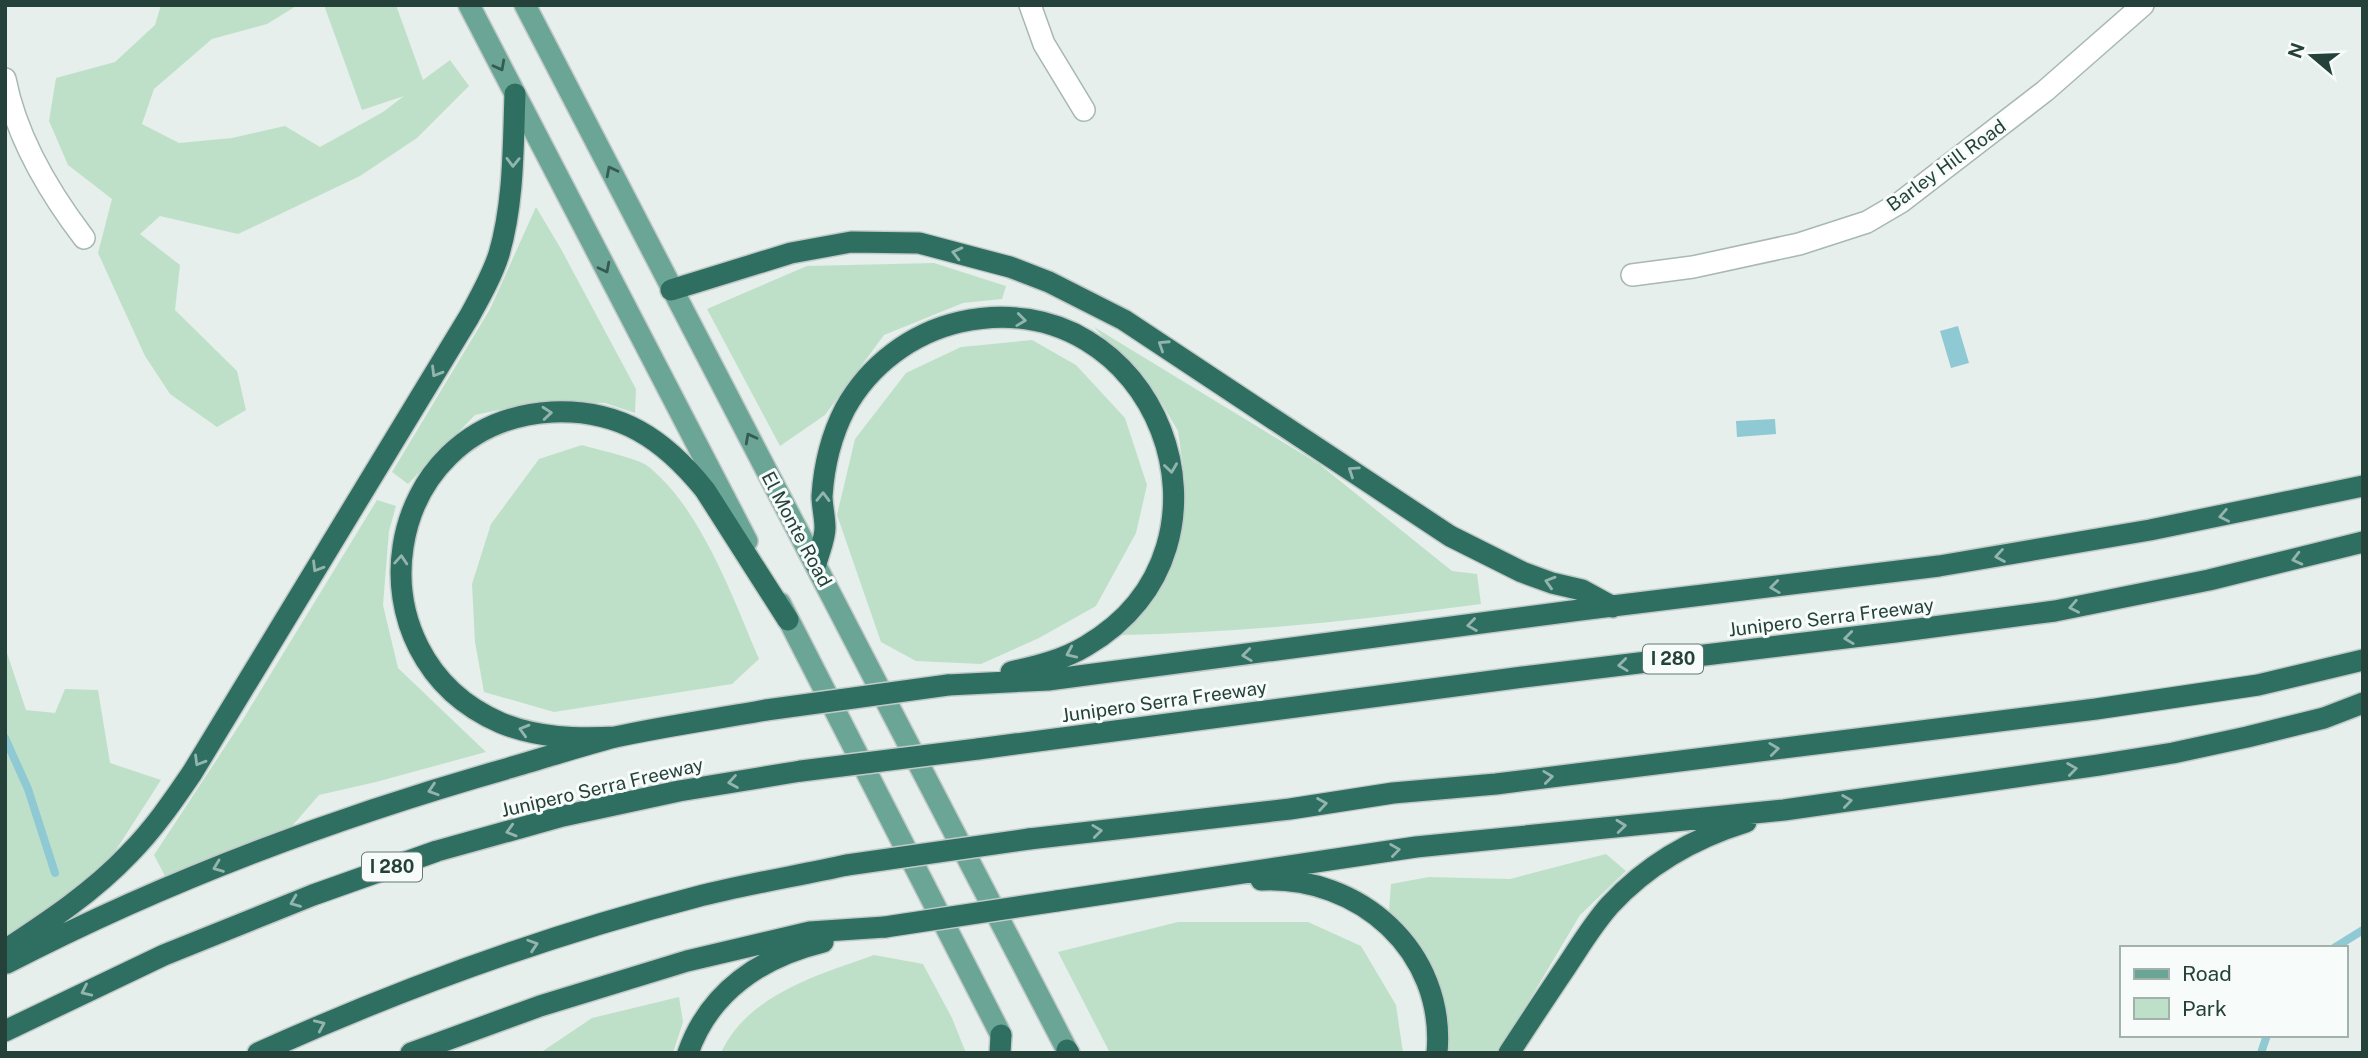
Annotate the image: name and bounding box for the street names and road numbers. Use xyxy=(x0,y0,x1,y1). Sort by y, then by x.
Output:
street label: Barley Hill Road xyxy=(1882,115,2010,215)
street label: El Monte Road xyxy=(757,468,837,590)
street label: Junipero Serra Freeway xyxy=(1727,593,1935,641)
road number: I 280 xyxy=(1643,644,1703,674)
street label: Junipero Serra Freeway xyxy=(1060,676,1268,726)
street label: Junipero Serra Freeway xyxy=(499,753,705,821)
road number: I 280 xyxy=(362,852,422,882)

